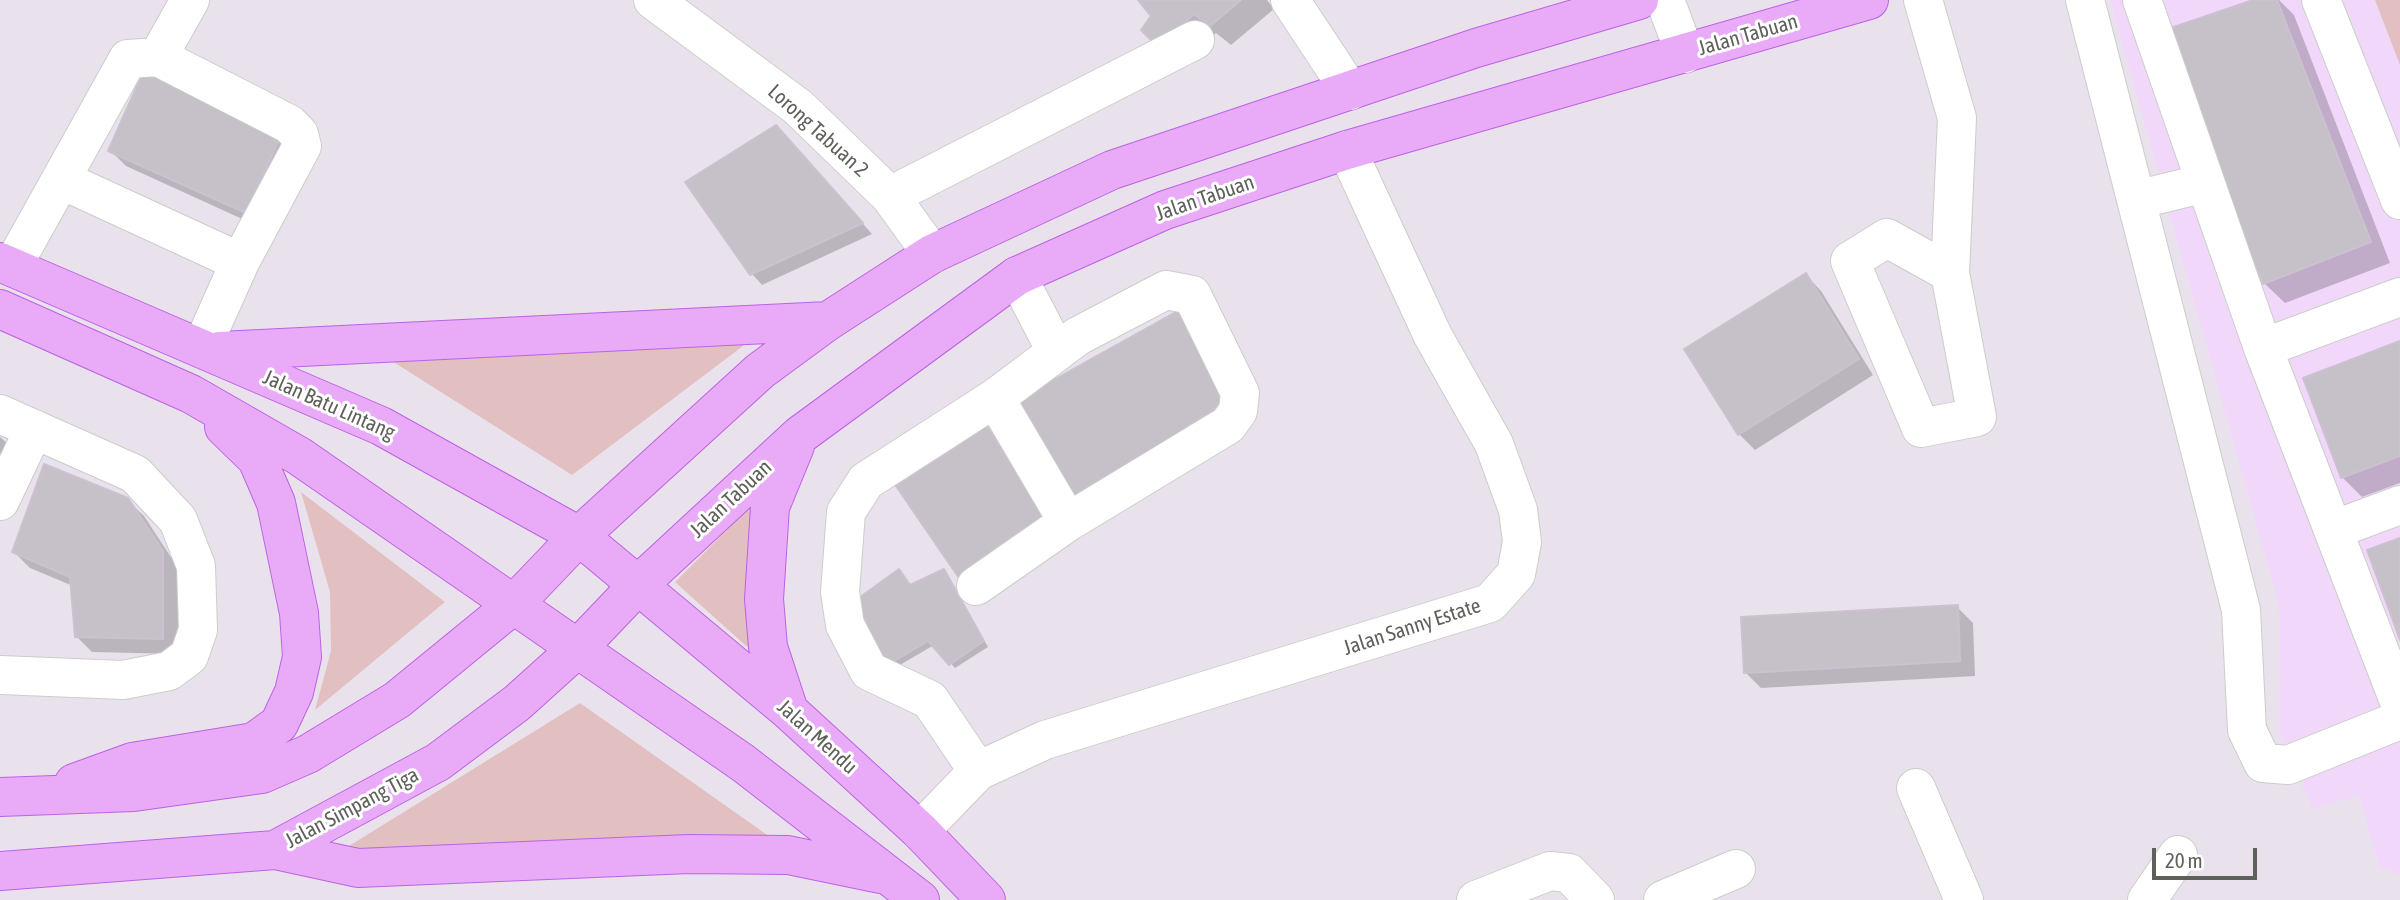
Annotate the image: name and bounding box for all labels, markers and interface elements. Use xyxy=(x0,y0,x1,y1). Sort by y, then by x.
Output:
street label: Jalan Tabuan xyxy=(1695,9,1801,61)
street label: Lorong Tabuan 2 xyxy=(763,79,873,183)
street label: Jalan Tabuan xyxy=(1152,169,1258,227)
street label: Jalan Batu Lintang xyxy=(259,365,399,445)
street label: Jalan Tabuan xyxy=(685,455,777,543)
street label: Jalan Sanny Estate xyxy=(1340,593,1484,661)
street label: Jalan Mendu xyxy=(772,695,862,779)
street label: Jalan Simpang Tiga xyxy=(281,762,423,854)
scale bar xyxy=(2155,834,2260,878)
text: 20 m xyxy=(2165,848,2203,872)

